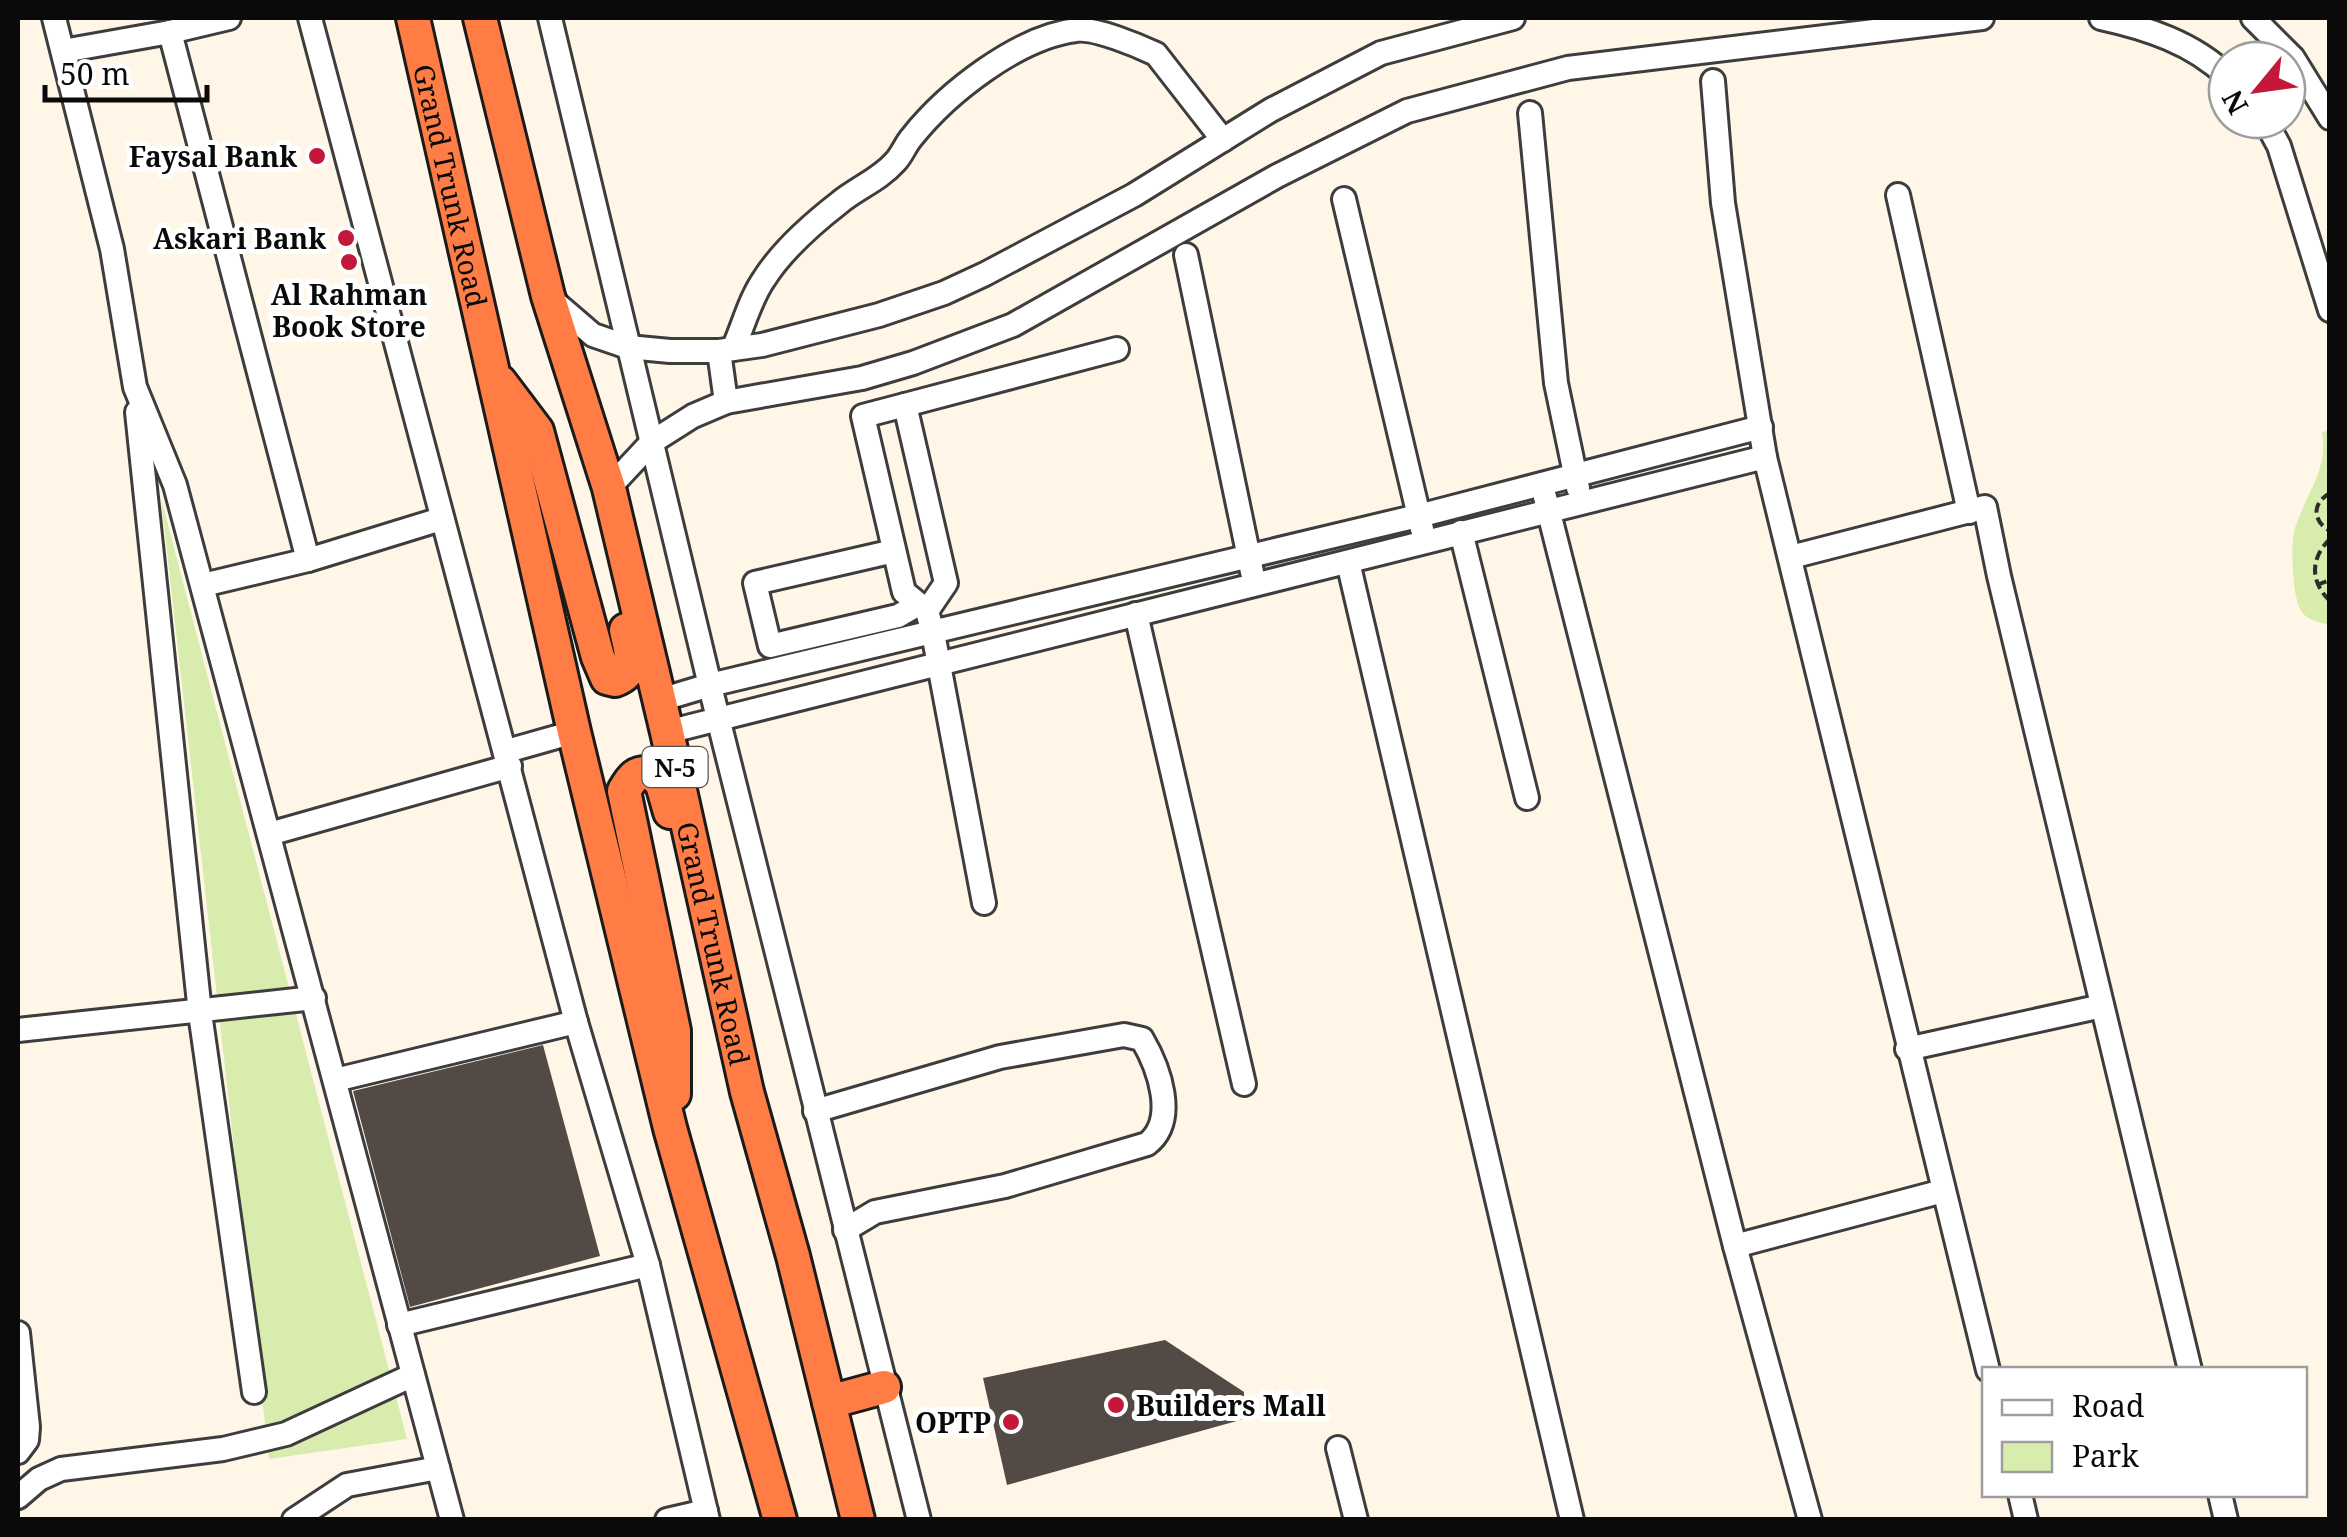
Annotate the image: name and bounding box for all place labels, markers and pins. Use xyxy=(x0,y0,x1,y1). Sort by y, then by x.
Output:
place label: Faysal Bank xyxy=(129,137,297,175)
marker: Faysal Bank xyxy=(306,145,328,167)
place label: Askari Bank xyxy=(153,219,326,257)
marker: Askari Bank xyxy=(335,227,357,249)
marker: Al Rahman Book Store xyxy=(338,251,360,273)
place label: Al Rahman Book Store xyxy=(271,275,427,345)
place label: Builders Mall xyxy=(1136,1386,1326,1424)
marker: Builders Mall xyxy=(1105,1394,1127,1416)
place label: OPTP xyxy=(915,1403,991,1441)
marker: OPTP xyxy=(1000,1411,1022,1433)

